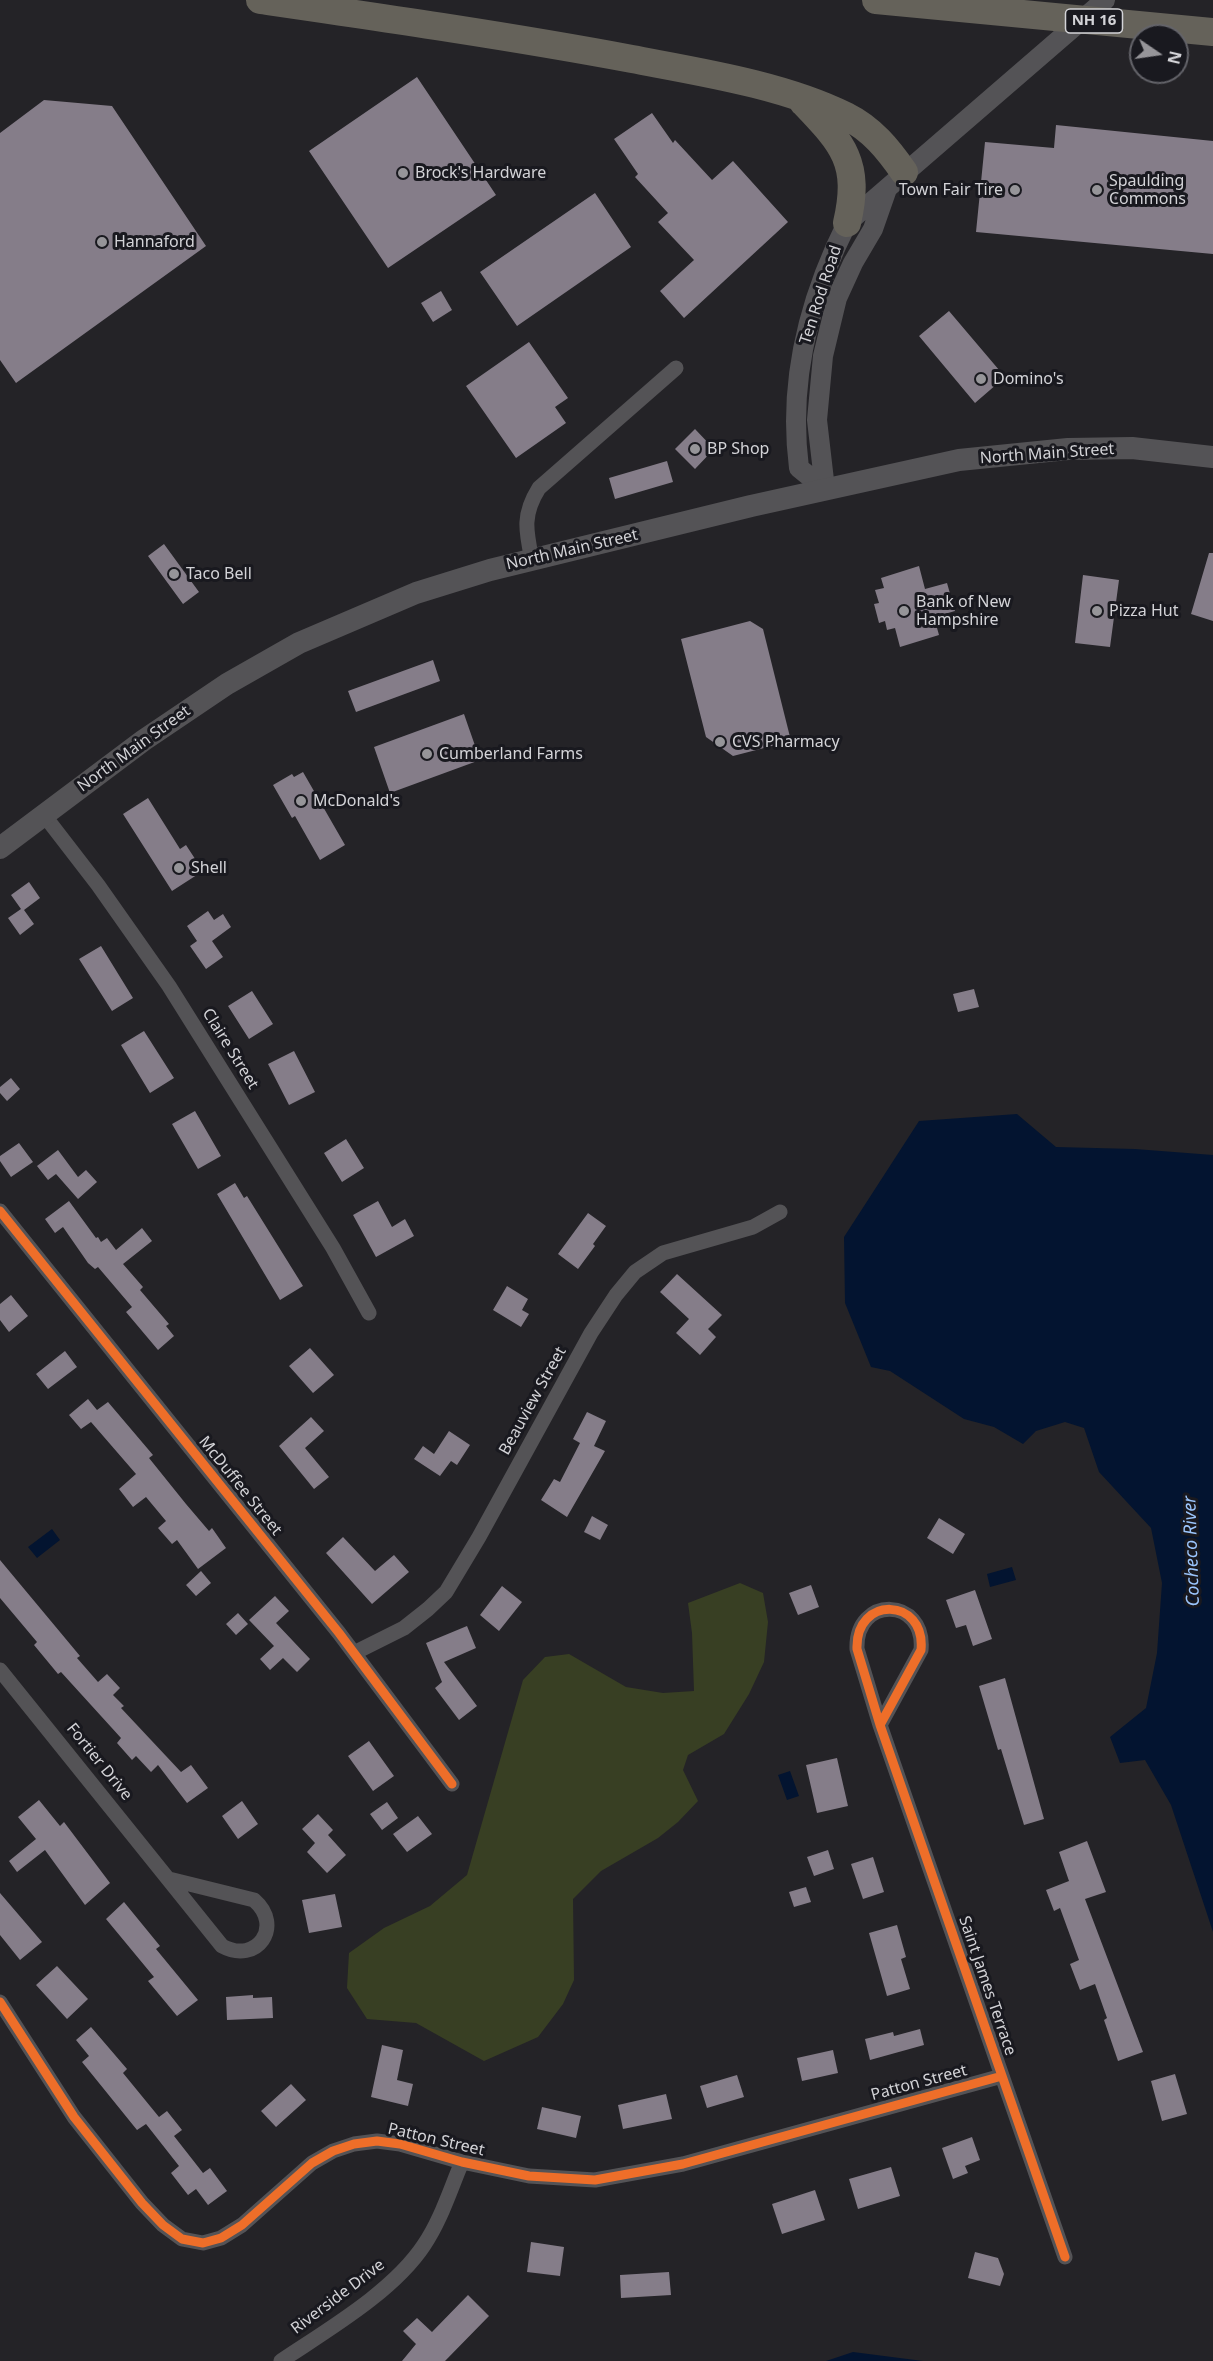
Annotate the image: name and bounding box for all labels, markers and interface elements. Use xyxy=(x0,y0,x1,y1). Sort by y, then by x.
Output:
road number: NH 16 xyxy=(1066,9,1122,33)
north arrow xyxy=(1129,24,1189,84)
text: N xyxy=(1162,49,1187,66)
place label: Brock's Hardware xyxy=(415,163,546,183)
marker: Brock's Hardware xyxy=(396,166,410,180)
place label: Spaulding Commons xyxy=(1109,171,1186,209)
place label: Town Fair Tire xyxy=(899,180,1003,200)
marker: Town Fair Tire xyxy=(1008,183,1022,197)
marker: Spaulding Commons xyxy=(1090,183,1104,197)
place label: Hannaford xyxy=(114,232,195,252)
marker: Hannaford xyxy=(95,235,109,249)
street label: Ten Rod Road xyxy=(796,243,846,347)
place label: Domino's xyxy=(993,369,1064,389)
marker: Domino's xyxy=(974,372,988,386)
place label: BP Shop xyxy=(707,439,769,459)
street label: North Main Street xyxy=(979,440,1115,468)
marker: BP Shop xyxy=(688,442,702,456)
street label: North Main Street xyxy=(504,526,640,574)
place label: Taco Bell xyxy=(186,564,252,584)
marker: Taco Bell xyxy=(167,567,181,581)
place label: Bank of New Hampshire xyxy=(916,592,1011,630)
place label: Pizza Hut xyxy=(1109,601,1179,621)
marker: Bank of New Hampshire xyxy=(897,604,911,618)
marker: Pizza Hut xyxy=(1090,604,1104,618)
street label: North Main Street xyxy=(74,702,194,796)
place label: CVS Pharmacy xyxy=(732,732,840,752)
marker: CVS Pharmacy xyxy=(713,735,727,749)
place label: Cumberland Farms xyxy=(439,744,583,764)
marker: Cumberland Farms xyxy=(420,747,434,761)
place label: McDonald's xyxy=(313,791,400,811)
marker: McDonald's xyxy=(294,794,308,808)
place label: Shell xyxy=(191,858,227,878)
marker: Shell xyxy=(172,861,186,875)
street label: Claire Street xyxy=(198,1005,262,1093)
street label: Beauview Street xyxy=(495,1344,571,1458)
street label: McDuffee Street xyxy=(194,1433,286,1539)
water label: Cocheco River xyxy=(1179,1495,1205,1607)
street label: Fortier Drive xyxy=(62,1719,136,1805)
street label: Saint James Terrace xyxy=(954,1914,1020,2058)
street label: Patton Street xyxy=(869,2061,969,2105)
street label: Patton Street xyxy=(386,2120,486,2160)
street label: Riverside Drive xyxy=(287,2256,389,2338)

